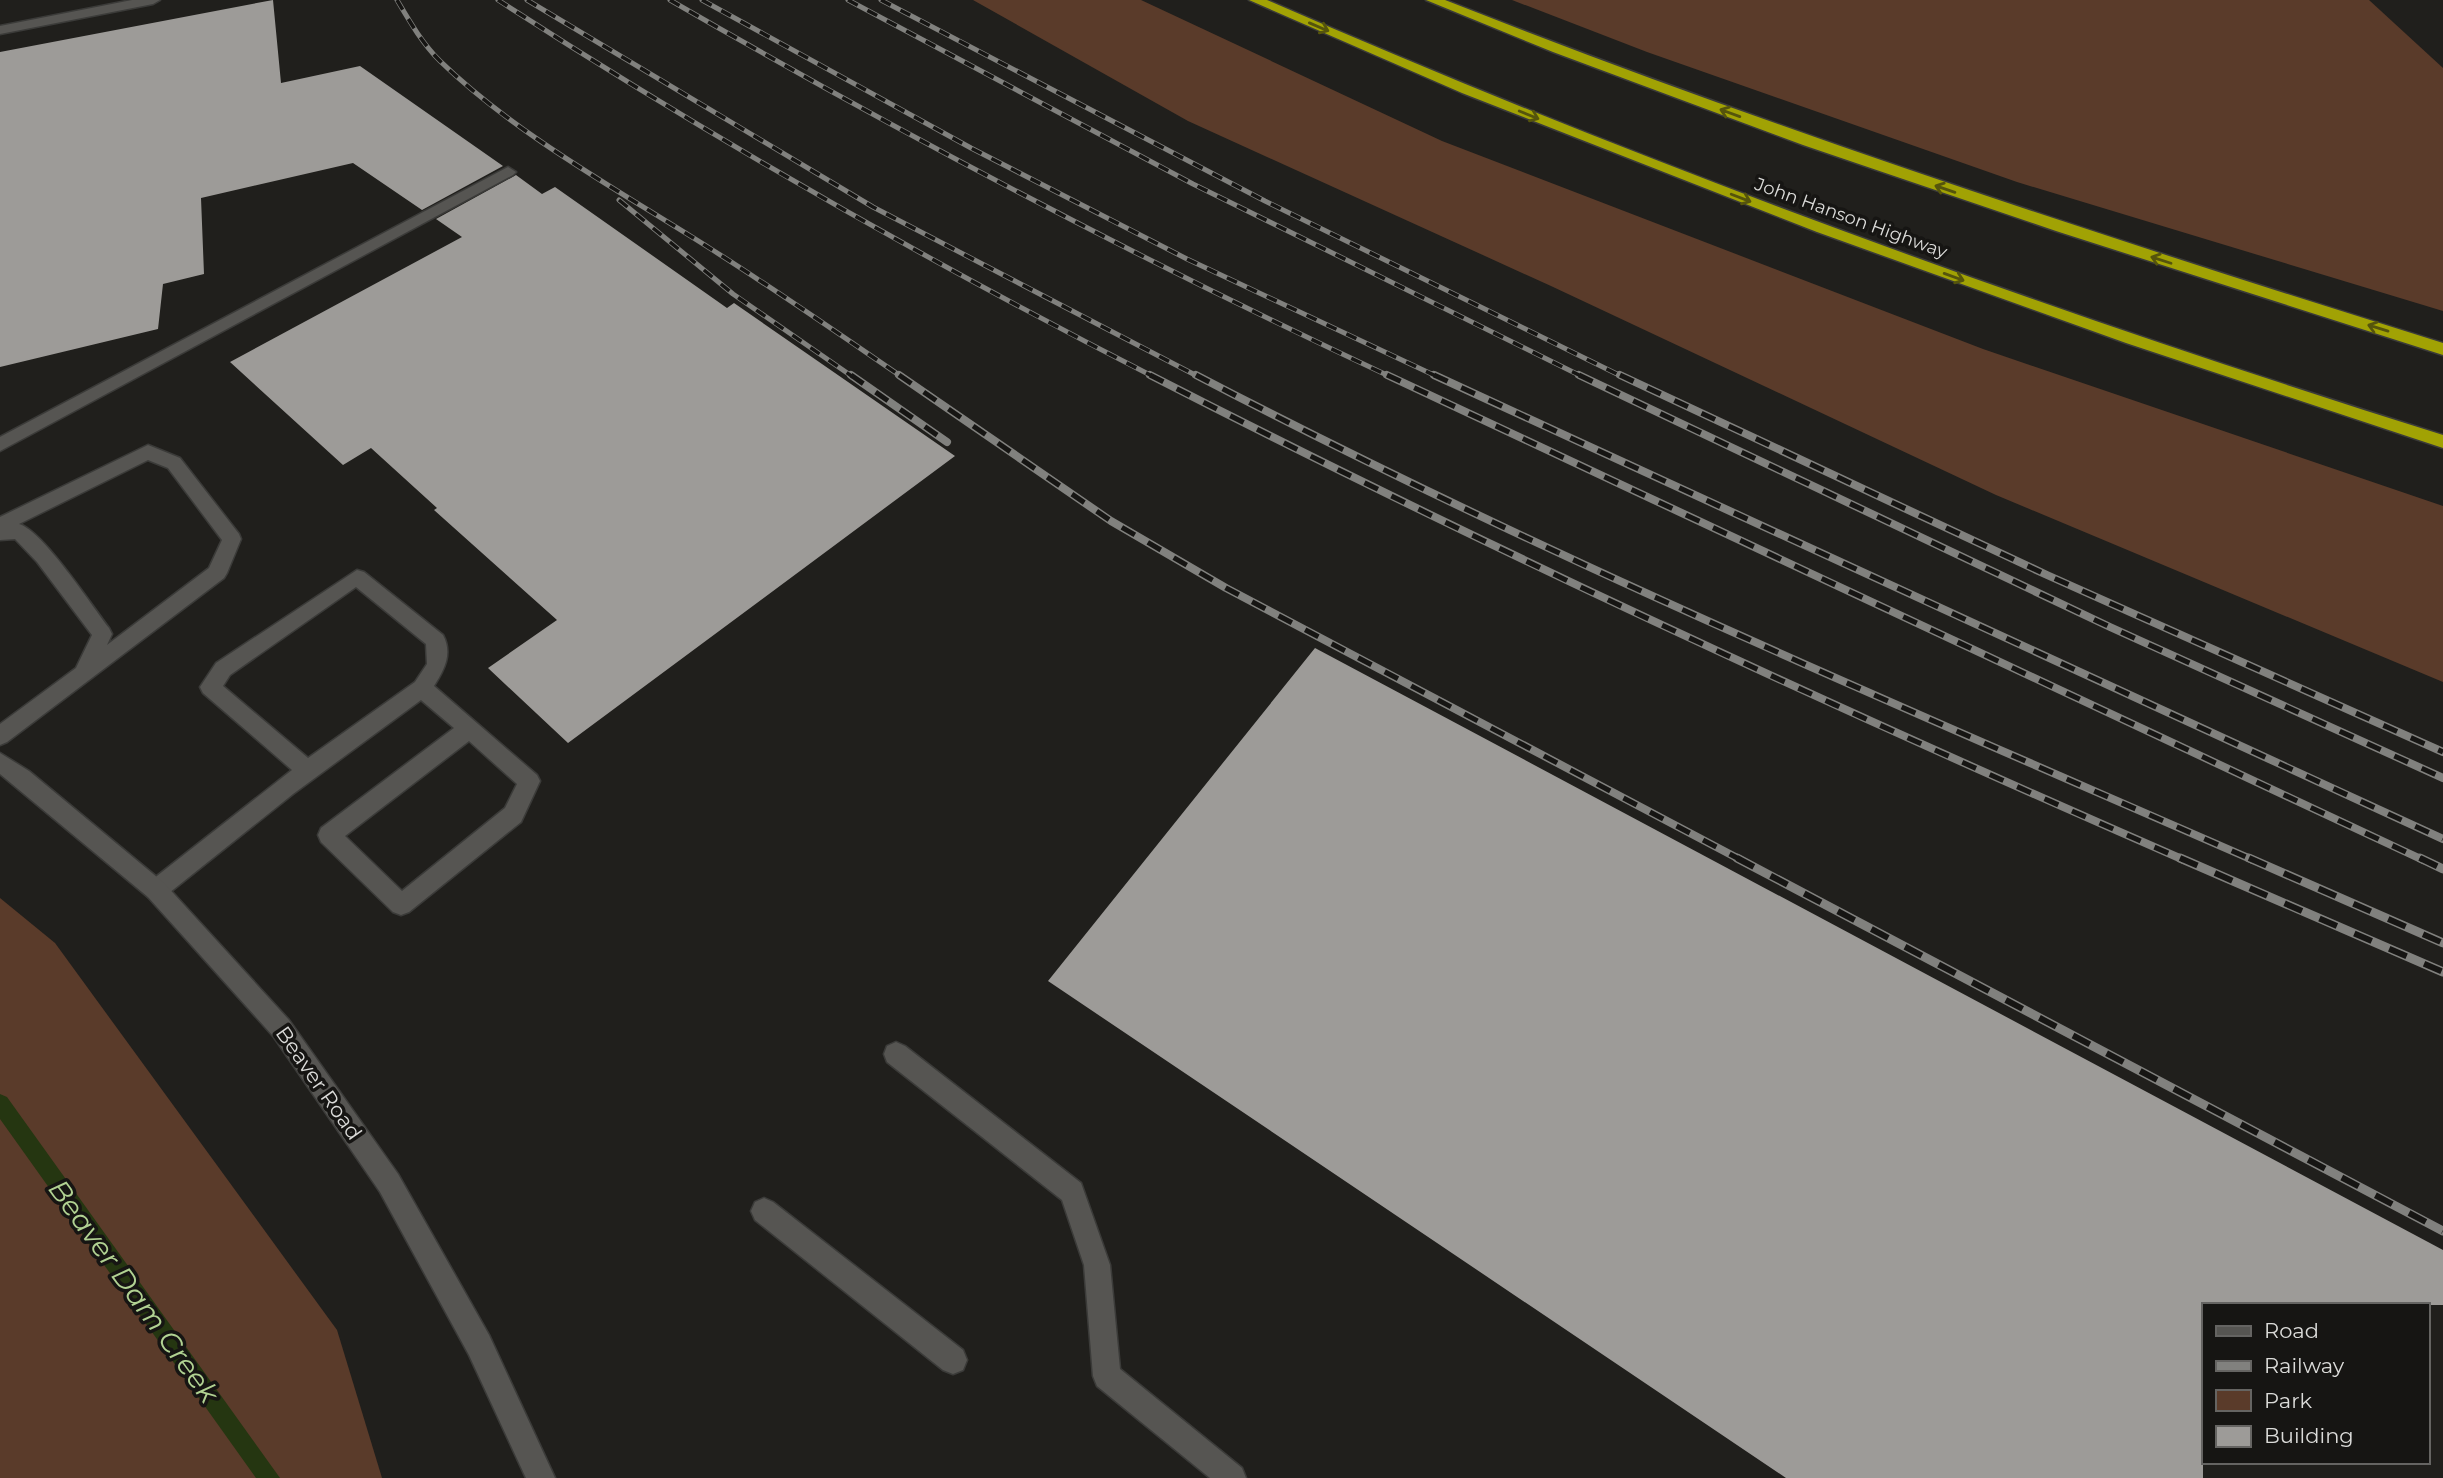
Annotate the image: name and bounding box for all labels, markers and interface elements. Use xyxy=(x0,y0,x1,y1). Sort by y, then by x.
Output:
one-way arrow xyxy=(1308,21,1329,34)
one-way arrow xyxy=(1720,106,1742,118)
one-way arrow xyxy=(1518,109,1539,122)
street label: John Hanson Highway xyxy=(1751,173,1950,263)
one-way arrow xyxy=(1934,182,1956,194)
one-way arrow xyxy=(1729,192,1751,205)
one-way arrow xyxy=(2150,253,2172,266)
one-way arrow xyxy=(1943,271,1965,284)
one-way arrow xyxy=(2367,321,2389,334)
street label: Beaver Road xyxy=(271,1021,367,1145)
water label: Beaver Dam Creek xyxy=(42,1173,227,1410)
legend xyxy=(2202,1303,2429,1464)
text: Road xyxy=(2264,1318,2319,1343)
text: Railway xyxy=(2264,1353,2345,1378)
text: Park xyxy=(2264,1388,2312,1413)
text: Building xyxy=(2264,1423,2354,1448)

